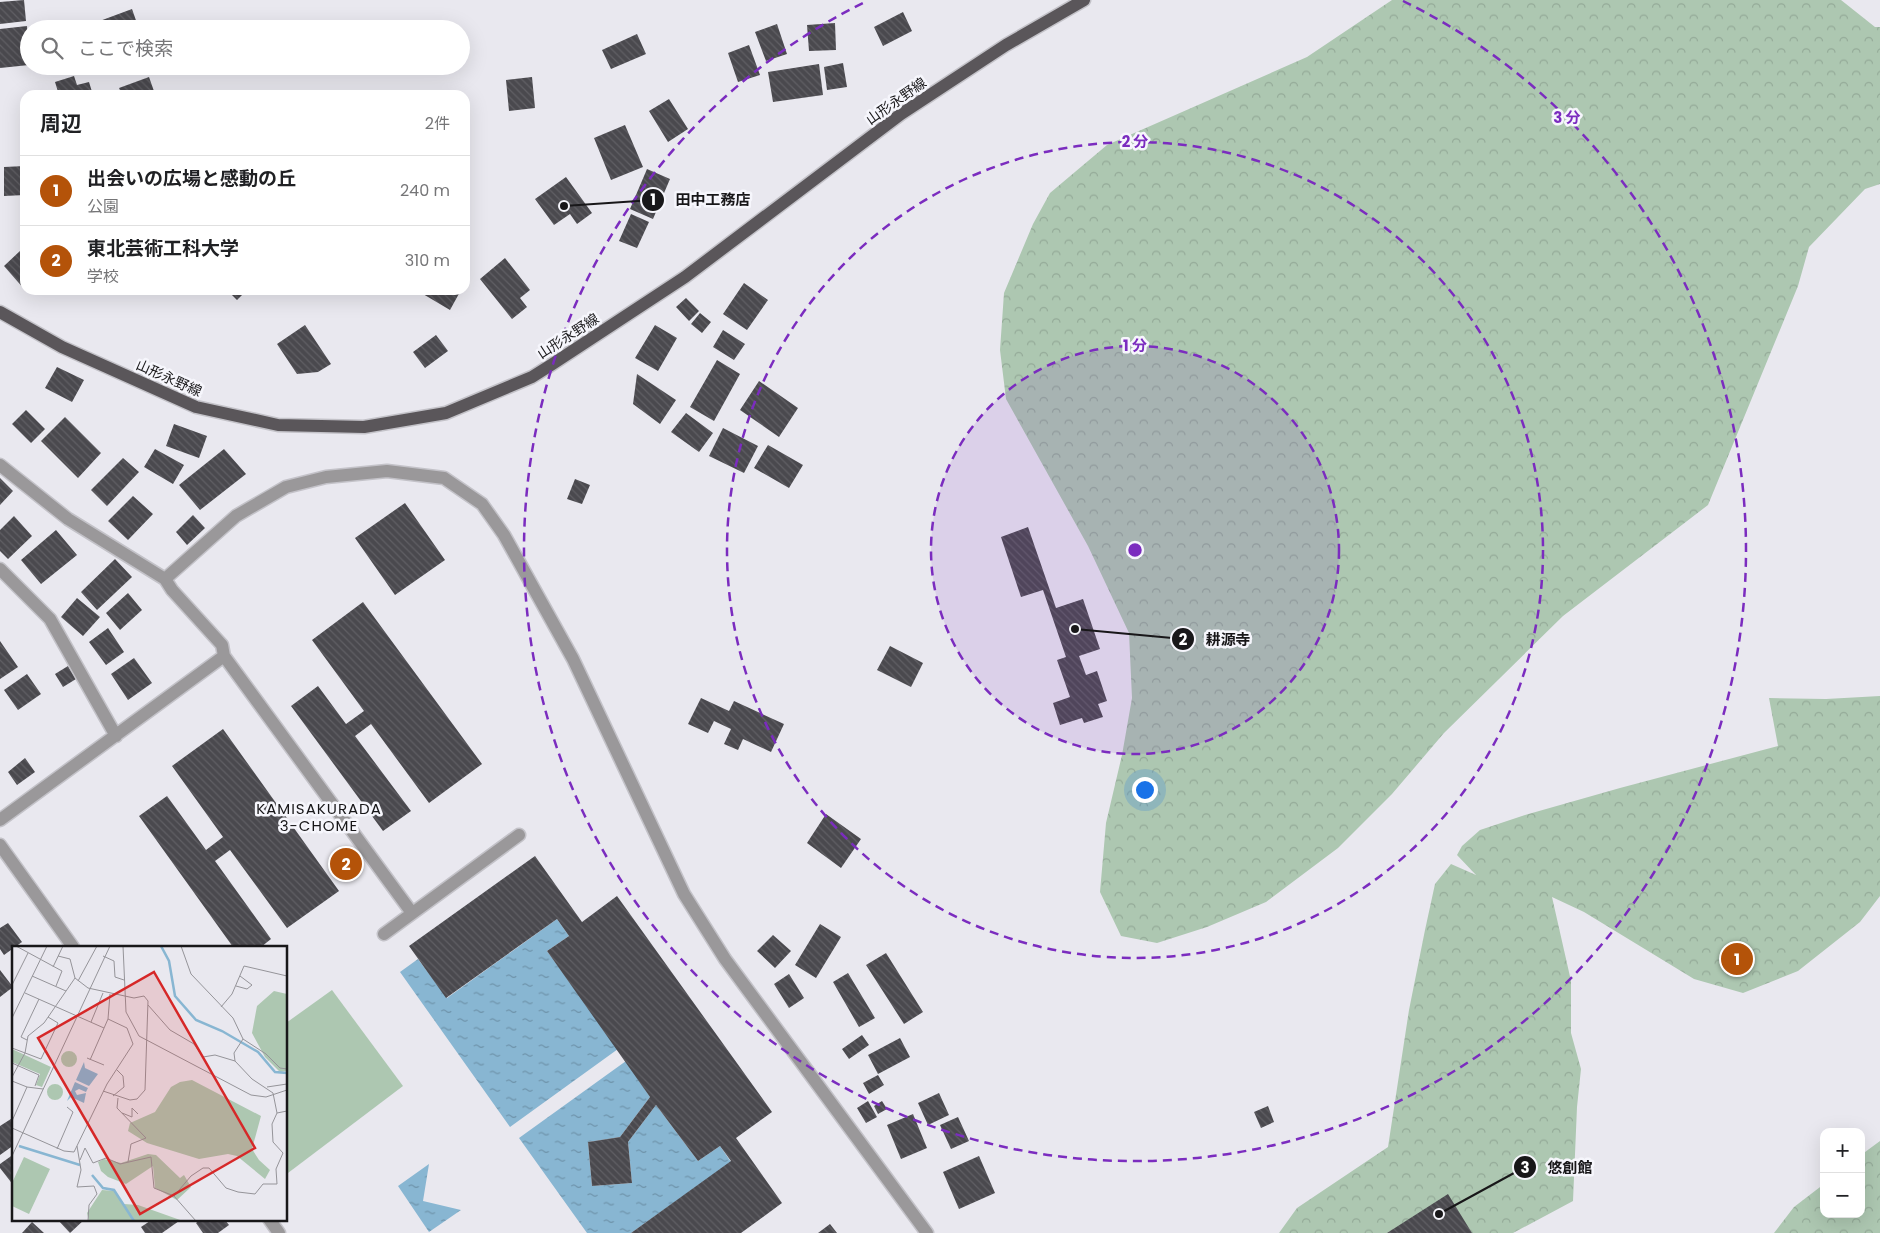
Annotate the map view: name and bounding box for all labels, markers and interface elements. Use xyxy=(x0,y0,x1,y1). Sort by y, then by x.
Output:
search box xyxy=(20,20,470,75)
icon: search xyxy=(38,34,66,62)
text: ここで検索 xyxy=(78,35,173,62)
street label: 山形永野線 xyxy=(862,73,930,129)
text: 3 分 xyxy=(1553,107,1581,128)
text: 周辺 xyxy=(40,109,82,138)
text: 2件 xyxy=(425,112,450,135)
text: 2 分 xyxy=(1122,131,1148,152)
text: 出会いの広場と感動の丘 xyxy=(87,165,296,192)
text: 1 xyxy=(53,179,59,202)
text: 240 m xyxy=(400,179,450,202)
callout: 田中工務店 xyxy=(640,185,760,215)
text: 1 xyxy=(650,189,656,210)
text: 田中工務店 xyxy=(675,189,751,210)
text: 公園 xyxy=(87,195,119,218)
text: 東北芸術工科大学 xyxy=(87,235,239,262)
text: 2 xyxy=(51,249,61,272)
text: 310 m xyxy=(405,249,450,272)
text: 学校 xyxy=(87,265,119,288)
street label: 山形永野線 xyxy=(533,309,603,363)
text: 1 分 xyxy=(1123,335,1147,356)
street label: 山形永野線 xyxy=(133,355,205,401)
centre of rings xyxy=(1126,541,1144,559)
callout: 耕源寺 xyxy=(1170,624,1260,654)
text: 2 xyxy=(1179,629,1188,650)
text: 耕源寺 xyxy=(1205,629,1251,650)
your location xyxy=(1132,777,1158,803)
district label: KAMISAKURADA 3-CHOME xyxy=(256,798,382,836)
pin: 2 xyxy=(330,845,362,883)
pin: 1 xyxy=(1721,940,1753,978)
inset map xyxy=(12,946,288,1220)
map controls xyxy=(1820,1128,1865,1218)
button: + xyxy=(1820,1128,1865,1173)
callout: 悠創館 xyxy=(1512,1152,1602,1182)
text: 3 xyxy=(1520,1157,1530,1178)
text: 悠創館 xyxy=(1547,1157,1593,1178)
button: − xyxy=(1820,1173,1865,1218)

